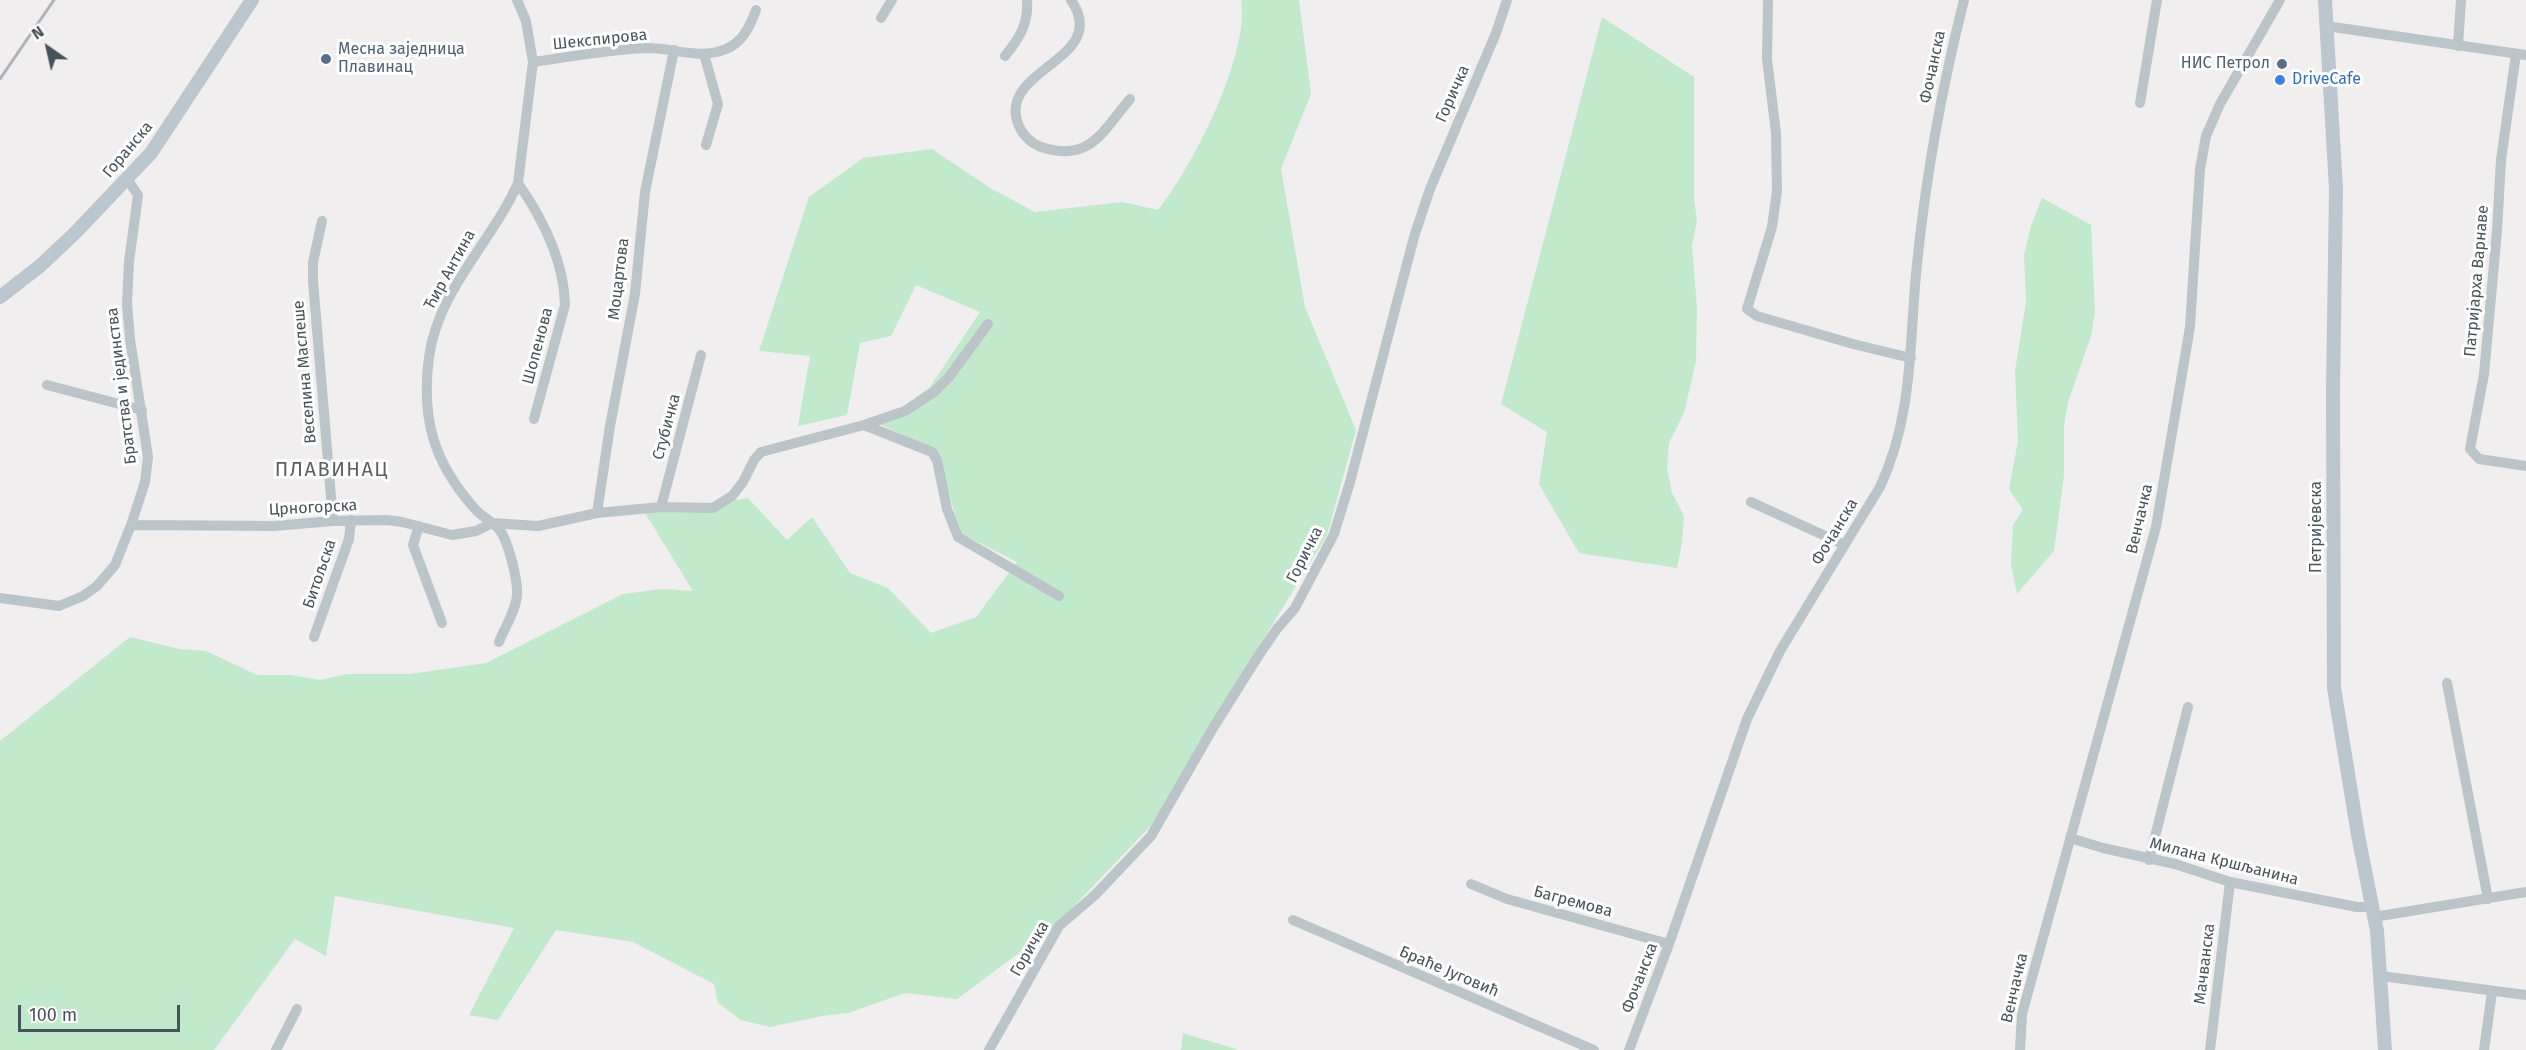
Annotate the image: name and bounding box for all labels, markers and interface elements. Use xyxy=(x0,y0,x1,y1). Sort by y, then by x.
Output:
north arrow xyxy=(18,18,78,78)
text: N xyxy=(28,22,47,44)
street label: Шекспирова xyxy=(552,25,648,55)
street label: Фочанска xyxy=(1916,29,1950,105)
place label: Месна заједница Плавинац xyxy=(338,40,465,78)
marker: Месна заједница Плавинац xyxy=(319,52,333,66)
place label: НИС Петрол xyxy=(2181,54,2270,74)
marker: НИС Петрол xyxy=(2275,57,2289,71)
street label: Горичка xyxy=(1432,62,1474,126)
place label: DriveCafe xyxy=(2292,70,2361,90)
marker: DriveCafe xyxy=(2273,73,2287,87)
street label: Горанска xyxy=(99,118,157,182)
street label: Патријарха Варнаве xyxy=(2461,204,2493,358)
street label: Ћир Антина xyxy=(420,227,480,313)
street label: Моцартова xyxy=(604,237,634,321)
street label: Веселина Маслеше xyxy=(289,300,321,444)
street label: Шопенова xyxy=(519,306,557,386)
street label: Братства и јединства xyxy=(103,307,141,465)
street label: Стубичка xyxy=(649,392,685,462)
district label: ПЛАВИНАЦ xyxy=(275,458,389,482)
street label: Петријевска xyxy=(2307,481,2327,573)
street label: Венчачка xyxy=(2123,482,2157,556)
street label: Фочанска xyxy=(1808,495,1862,569)
street label: Црногорска xyxy=(268,496,358,520)
street label: Горичка xyxy=(1283,524,1327,586)
street label: Битољска xyxy=(299,537,341,611)
street label: Милана Кршљанина xyxy=(2148,834,2300,890)
street label: Багремова xyxy=(1532,882,1614,922)
street label: Горичка xyxy=(1007,918,1053,980)
street label: Мачванска xyxy=(2191,922,2219,1006)
street label: Фочанска xyxy=(1618,940,1662,1016)
street label: Браће Југовић xyxy=(1396,942,1502,1002)
street label: Венчачка xyxy=(1998,951,2032,1025)
scale bar xyxy=(21,993,183,1031)
text: 100 m xyxy=(29,1004,77,1026)

